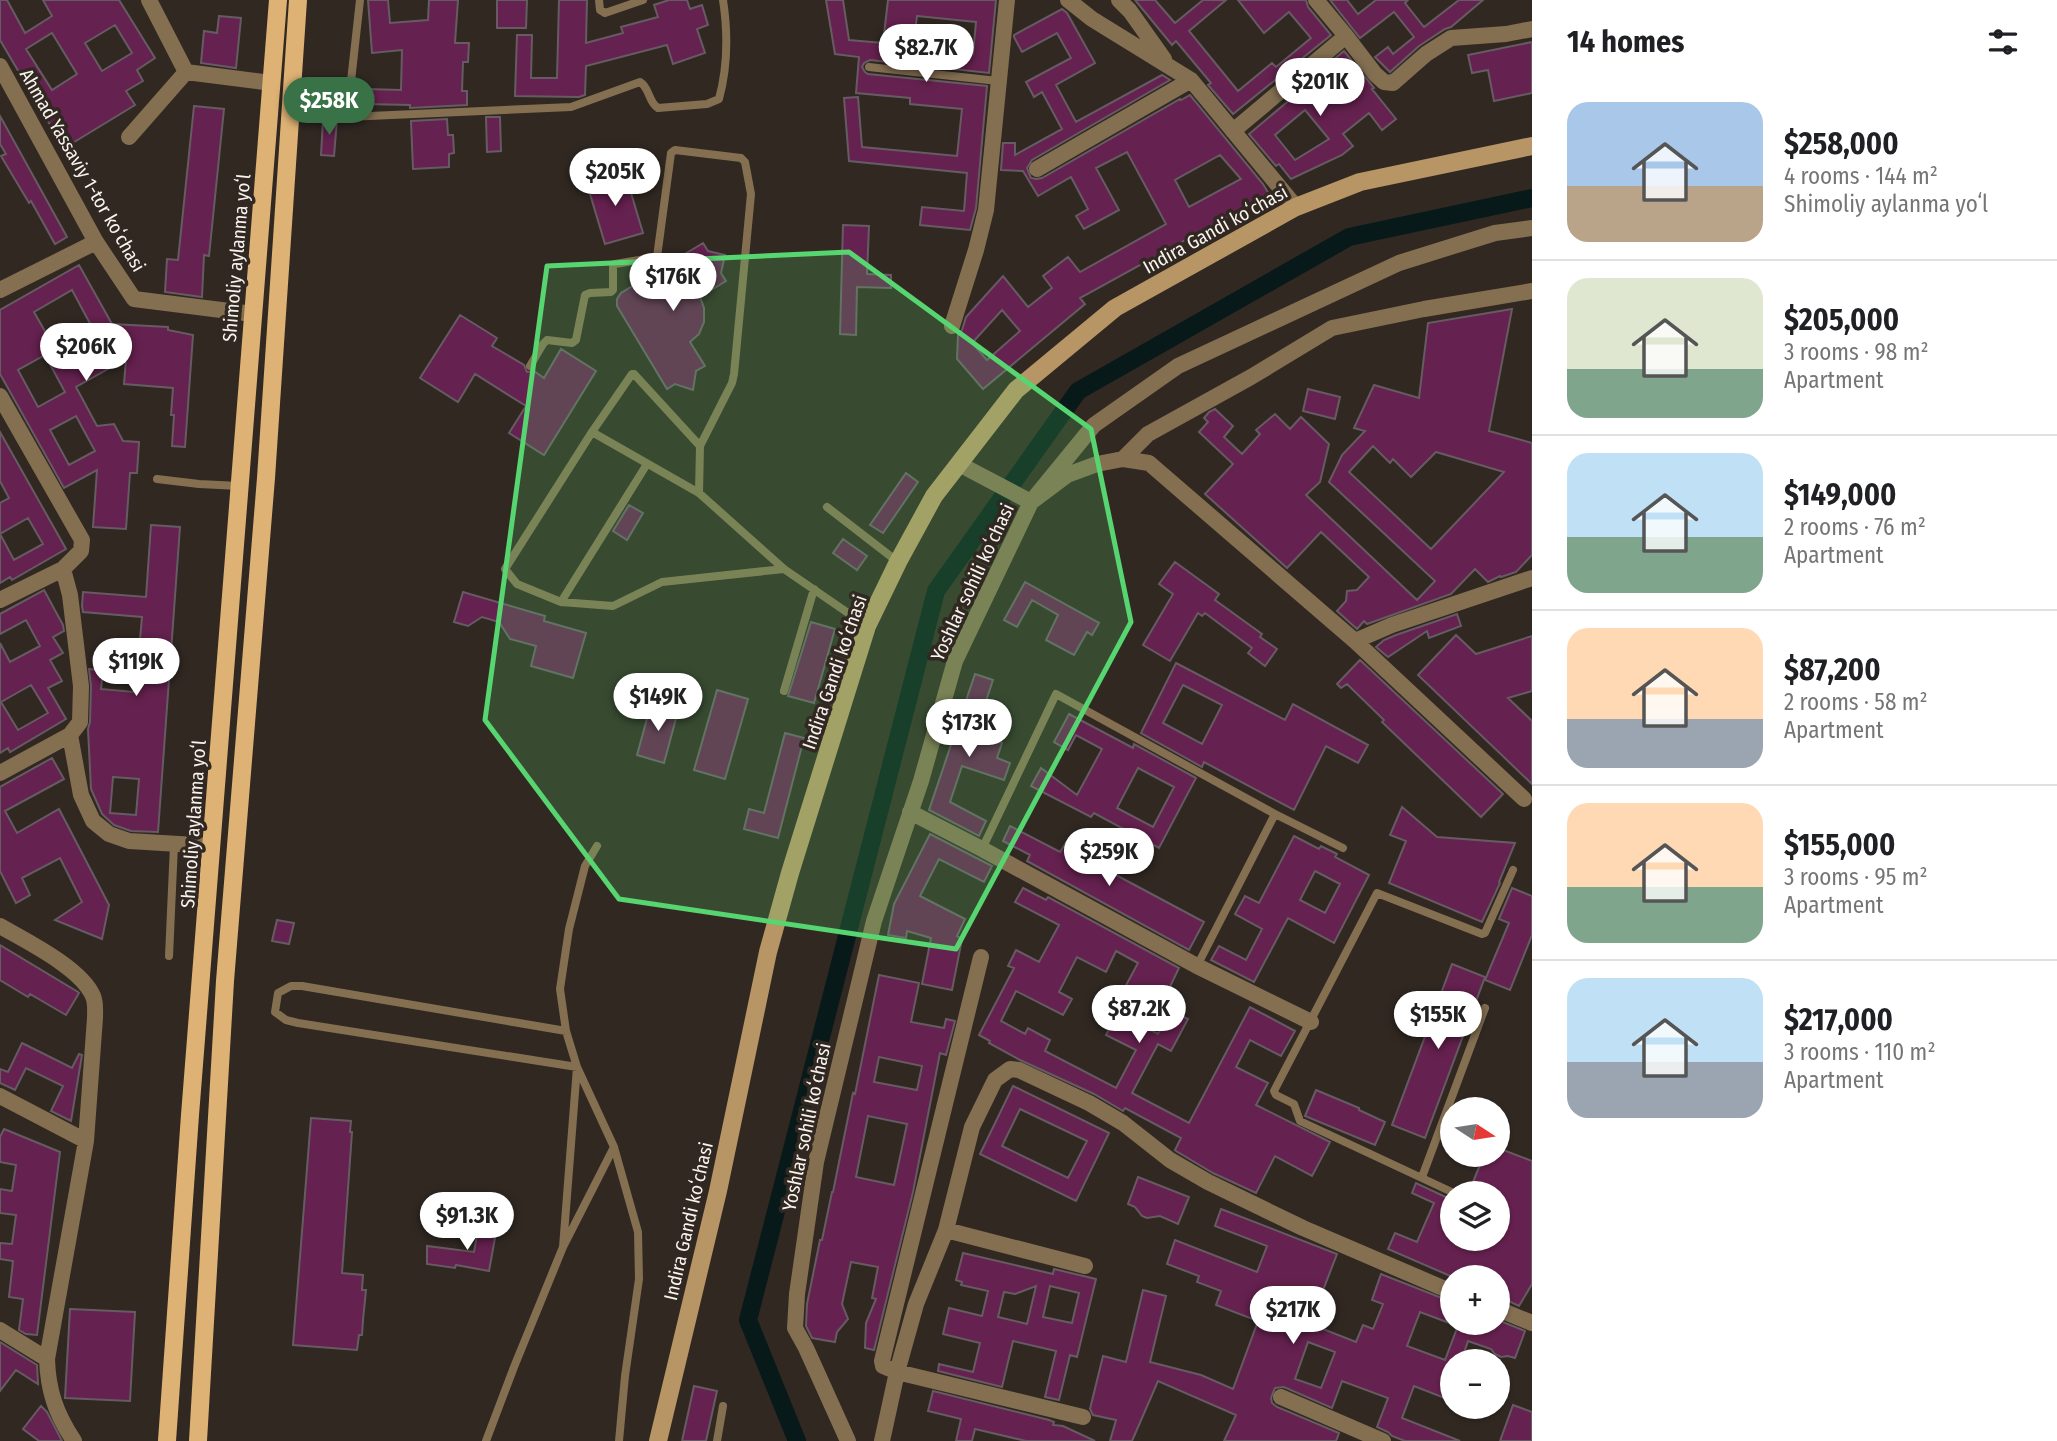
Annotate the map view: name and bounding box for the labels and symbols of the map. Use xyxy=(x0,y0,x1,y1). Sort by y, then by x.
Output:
pin: $82.7K xyxy=(869,24,983,84)
pin: $201K xyxy=(1271,58,1369,118)
street label: Ahmad Yassaviy 1-tor koʻchasi xyxy=(15,65,150,276)
pin: $258K xyxy=(280,78,378,137)
pin: $205K xyxy=(566,148,664,208)
street label: Shimoliy aylanma yoʻl xyxy=(218,173,255,343)
street label: Indira Gandi koʻchasi xyxy=(1139,180,1292,279)
pin: $176K xyxy=(624,254,722,313)
pin: $206K xyxy=(37,324,135,383)
street label: Yoshlar sohili koʻchasi xyxy=(926,500,1019,665)
street label: Indira Gandi koʻchasi xyxy=(797,592,872,752)
pin: $119K xyxy=(87,638,185,698)
pin: $149K xyxy=(609,674,707,733)
pin: $173K xyxy=(920,700,1018,759)
street label: Shimoliy aylanma yoʻl xyxy=(176,739,211,909)
pin: $259K xyxy=(1060,828,1158,888)
pin: $87.2K xyxy=(1082,986,1196,1045)
pin: $155K xyxy=(1389,992,1487,1051)
street label: Yoshlar sohili koʻchasi xyxy=(777,1041,836,1213)
north arrow xyxy=(1440,1097,1510,1167)
street label: Indira Gandi koʻchasi xyxy=(659,1140,718,1303)
pin: $91.3K xyxy=(410,1192,524,1252)
pin: $217K xyxy=(1244,1286,1342,1346)

